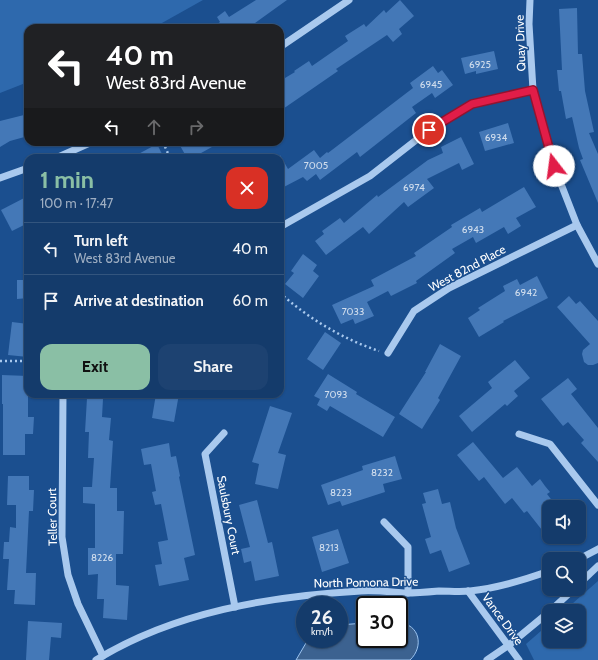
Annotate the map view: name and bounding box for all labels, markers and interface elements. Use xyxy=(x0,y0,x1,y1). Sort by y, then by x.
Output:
street label: Quay Drive xyxy=(512,14,528,72)
text: 40 m xyxy=(106,38,174,72)
icon: left xyxy=(40,40,92,92)
house number: 6925 xyxy=(469,58,491,71)
text: West 83rd Avenue xyxy=(106,72,246,94)
house number: 6945 xyxy=(420,78,442,91)
pin xyxy=(412,113,446,147)
icon: left xyxy=(101,116,123,138)
icon: ahead xyxy=(143,116,165,138)
icon: right xyxy=(185,116,207,138)
icon: arrive xyxy=(418,119,440,141)
house number: 6934 xyxy=(485,131,507,144)
position arrow xyxy=(533,145,575,187)
house number: 7005 xyxy=(304,159,328,172)
text: 1 min xyxy=(40,165,94,194)
button: close xyxy=(226,167,268,209)
house number: 6974 xyxy=(403,181,425,194)
text: 100 m · 17:47 xyxy=(40,195,113,211)
house number: 6943 xyxy=(462,223,484,236)
text: Turn left xyxy=(74,232,128,250)
icon: left xyxy=(40,238,62,260)
text: 40 m xyxy=(232,240,268,258)
street label: West 82nd Place xyxy=(426,241,508,295)
text: West 83rd Avenue xyxy=(74,250,175,266)
house number: 6942 xyxy=(515,286,537,299)
icon: arrive xyxy=(40,290,62,312)
text: Arrive at destination xyxy=(74,292,204,310)
text: 60 m xyxy=(232,292,268,310)
house number: 7033 xyxy=(342,305,364,318)
button: Exit xyxy=(40,344,150,390)
button: Share xyxy=(158,344,268,390)
house number: 7093 xyxy=(324,388,348,401)
house number: 8232 xyxy=(371,466,393,479)
street label: Saulsbury Court xyxy=(214,474,244,556)
house number: 8223 xyxy=(330,486,352,499)
street label: Teller Court xyxy=(44,488,60,546)
map controls xyxy=(542,500,586,648)
button: sound xyxy=(542,500,586,544)
house number: 8213 xyxy=(319,541,339,554)
house number: 8226 xyxy=(91,551,113,564)
button: search xyxy=(542,552,586,596)
street label: North Pomona Drive xyxy=(314,574,418,590)
street label: Vance Drive xyxy=(479,590,527,648)
speed limit sign: 30 xyxy=(356,596,408,648)
button: layers xyxy=(542,604,586,648)
text: 26 xyxy=(311,605,333,629)
text: km/h xyxy=(311,625,333,638)

